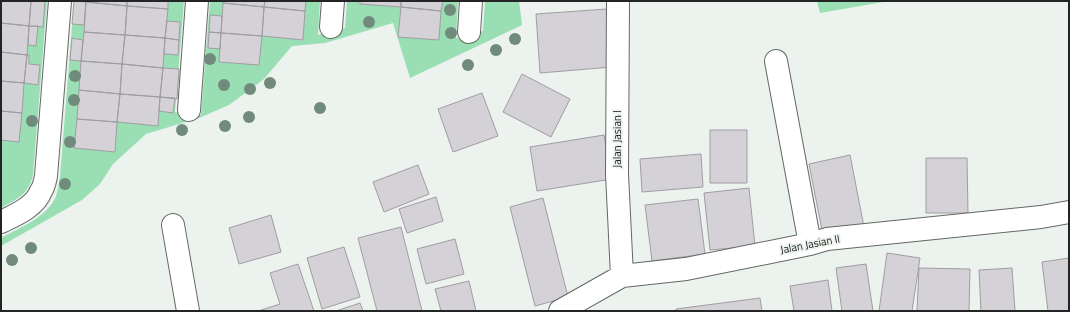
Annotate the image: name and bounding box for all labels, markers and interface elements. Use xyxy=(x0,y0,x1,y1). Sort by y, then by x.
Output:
street label: Jalan Jasian I xyxy=(609,110,625,168)
street label: Jalan Jasian II xyxy=(779,230,841,258)

